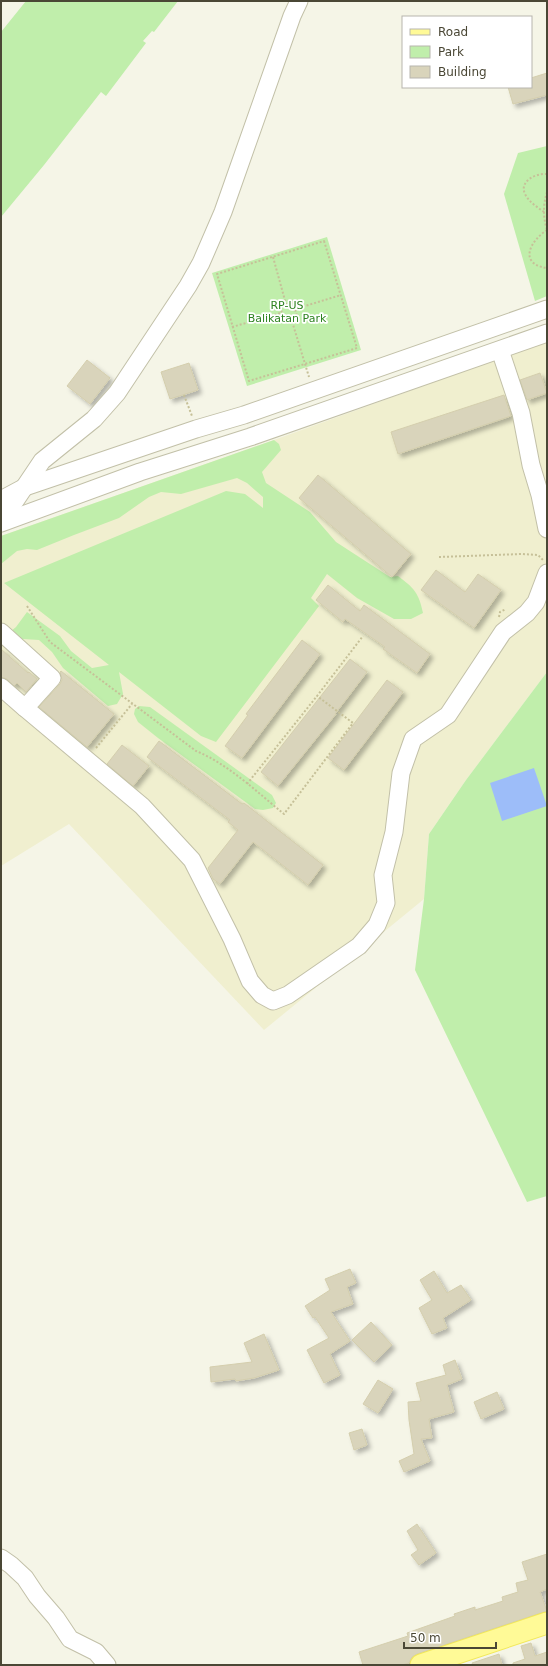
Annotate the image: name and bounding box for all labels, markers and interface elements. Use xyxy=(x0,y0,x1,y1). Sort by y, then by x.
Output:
legend xyxy=(402,16,532,88)
text: Road xyxy=(438,25,468,39)
text: Park xyxy=(438,45,464,59)
text: Building xyxy=(438,65,487,79)
park label: RP-US Balikatan Park xyxy=(248,299,327,325)
scale bar xyxy=(404,1624,496,1650)
text: 50 m xyxy=(410,1631,441,1645)

